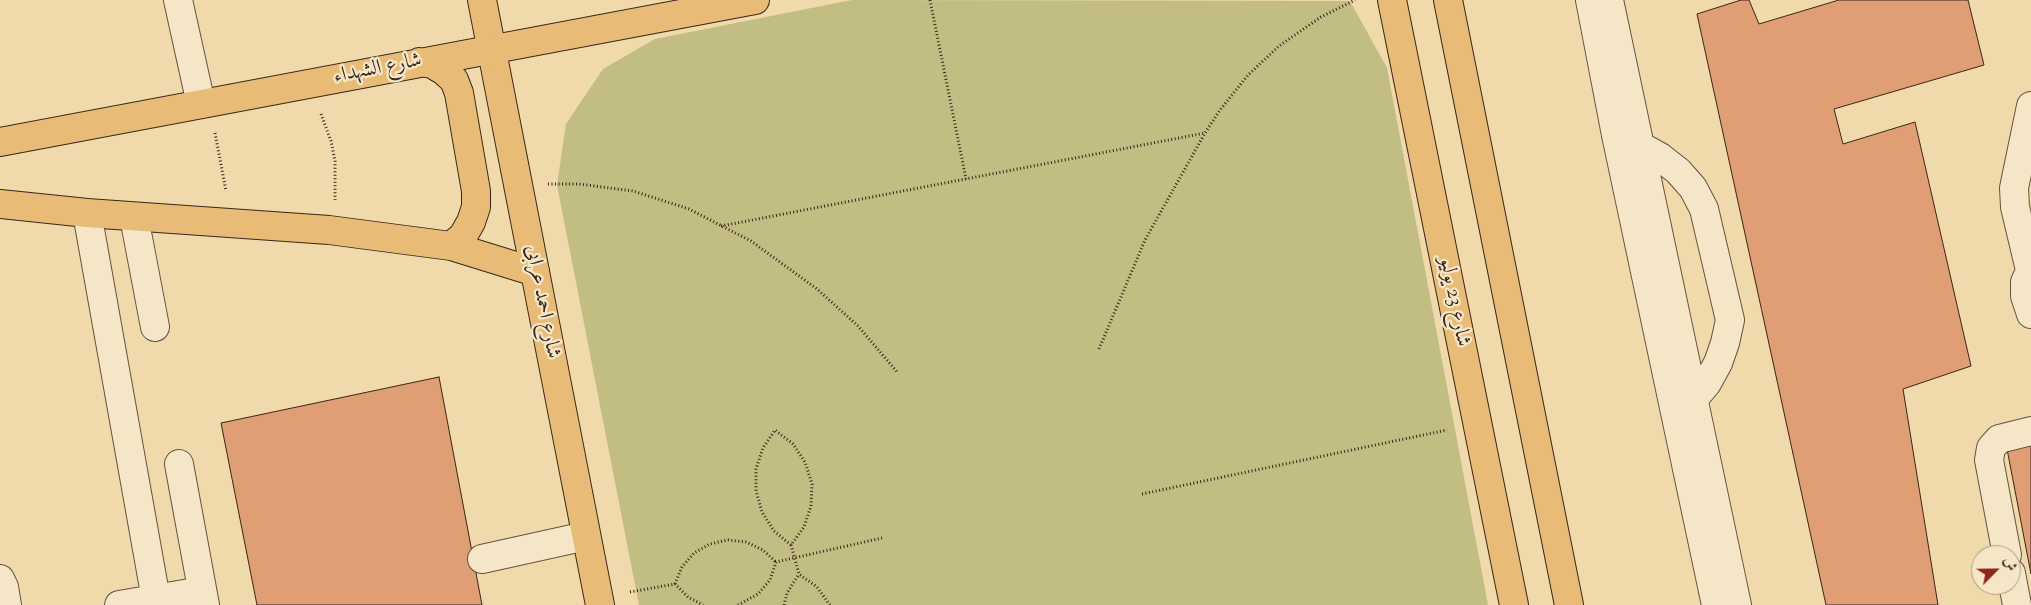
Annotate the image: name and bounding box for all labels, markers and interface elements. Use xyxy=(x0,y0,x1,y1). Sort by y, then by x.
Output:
street label: شارع الشهداء xyxy=(332,49,424,91)
street label: شارع احمد عرابى xyxy=(518,243,564,361)
street label: شارع 23 يوليو xyxy=(1432,255,1474,349)
north arrow xyxy=(1971,545,2021,595)
text: ش xyxy=(1997,554,2021,575)

